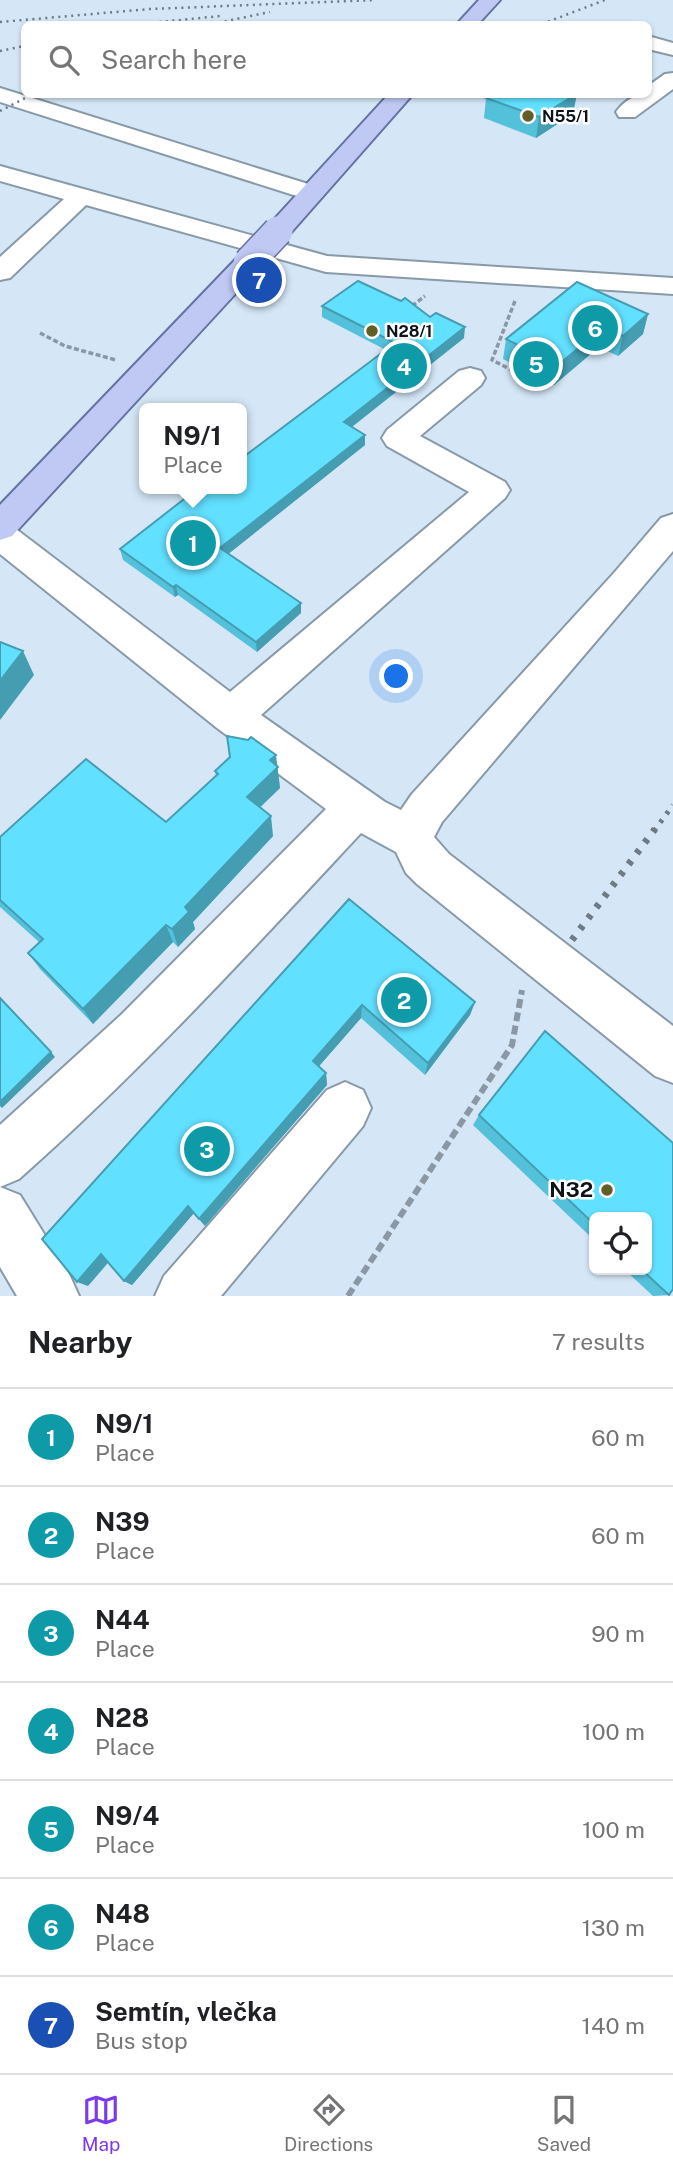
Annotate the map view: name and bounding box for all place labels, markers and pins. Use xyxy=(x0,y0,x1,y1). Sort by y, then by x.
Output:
place label: N55/1 xyxy=(542,107,589,126)
marker: N55/1 xyxy=(520,108,536,124)
pin: 7 xyxy=(236,254,282,306)
pin: 6 xyxy=(572,302,618,354)
place label: N28/1 xyxy=(386,322,432,341)
marker: N28/1 xyxy=(364,323,380,339)
pin: 5 xyxy=(513,338,559,390)
pin: 4 xyxy=(381,340,427,392)
pin: 1 xyxy=(170,517,216,569)
pin: 2 xyxy=(381,974,427,1026)
pin: 3 xyxy=(184,1123,230,1175)
place label: N32 xyxy=(549,1177,593,1202)
marker: N32 xyxy=(599,1182,615,1198)

